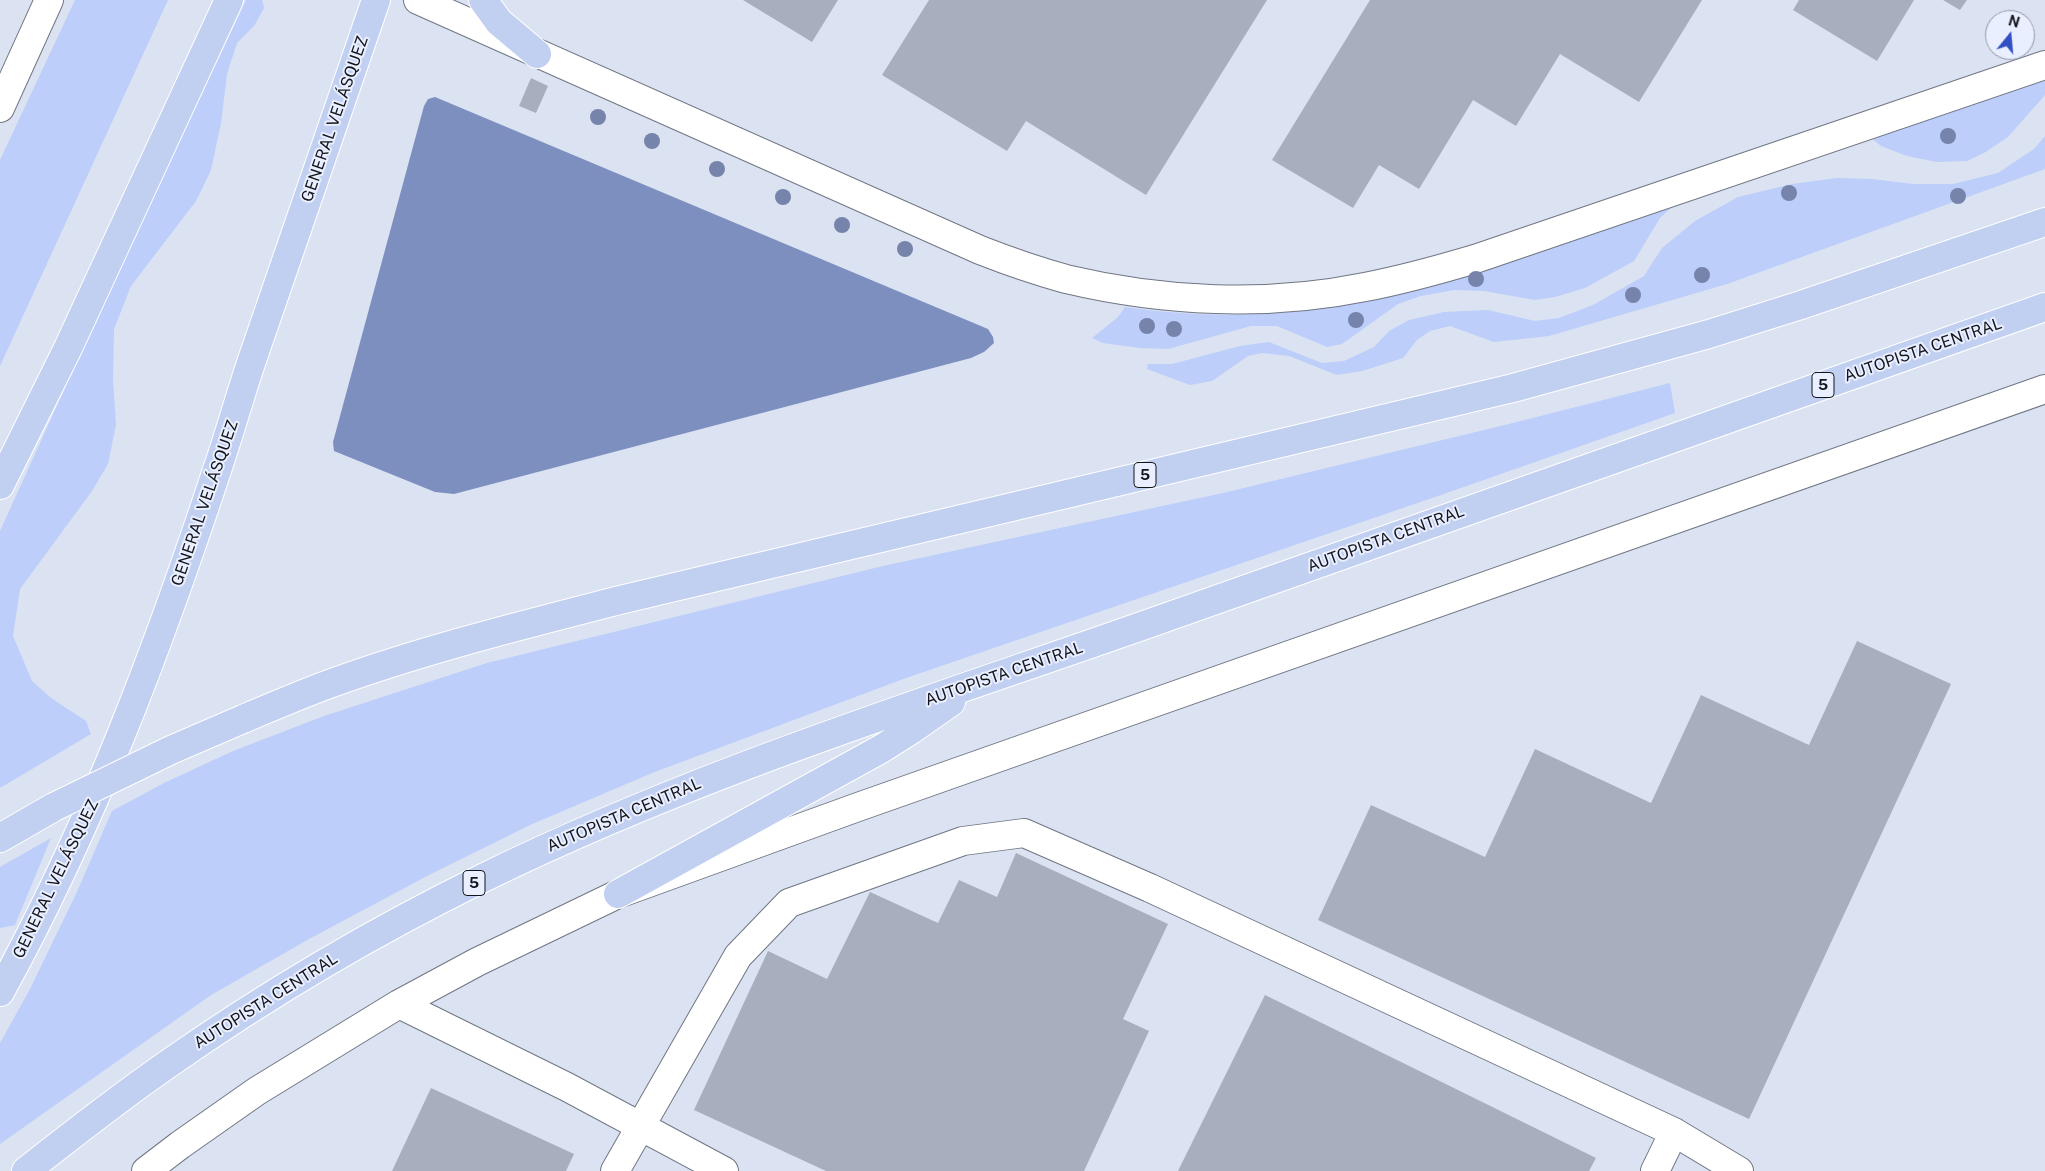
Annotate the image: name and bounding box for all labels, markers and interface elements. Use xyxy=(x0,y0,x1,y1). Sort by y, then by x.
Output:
north arrow xyxy=(1985,10,2035,60)
text: N xyxy=(2007,12,2022,31)
street label: GENERAL VELÁSQUEZ xyxy=(298,34,372,204)
street label: AUTOPISTA CENTRAL xyxy=(1842,314,2004,386)
road number: 5 xyxy=(1812,372,1834,398)
street label: GENERAL VELÁSQUEZ xyxy=(168,418,242,588)
road number: 5 xyxy=(1134,462,1156,488)
street label: AUTOPISTA CENTRAL xyxy=(1305,502,1467,576)
street label: AUTOPISTA CENTRAL xyxy=(923,638,1085,710)
street label: AUTOPISTA CENTRAL xyxy=(544,774,704,856)
street label: GENERAL VELÁSQUEZ xyxy=(9,797,103,961)
road number: 5 xyxy=(463,870,485,896)
street label: AUTOPISTA CENTRAL xyxy=(191,949,341,1053)

